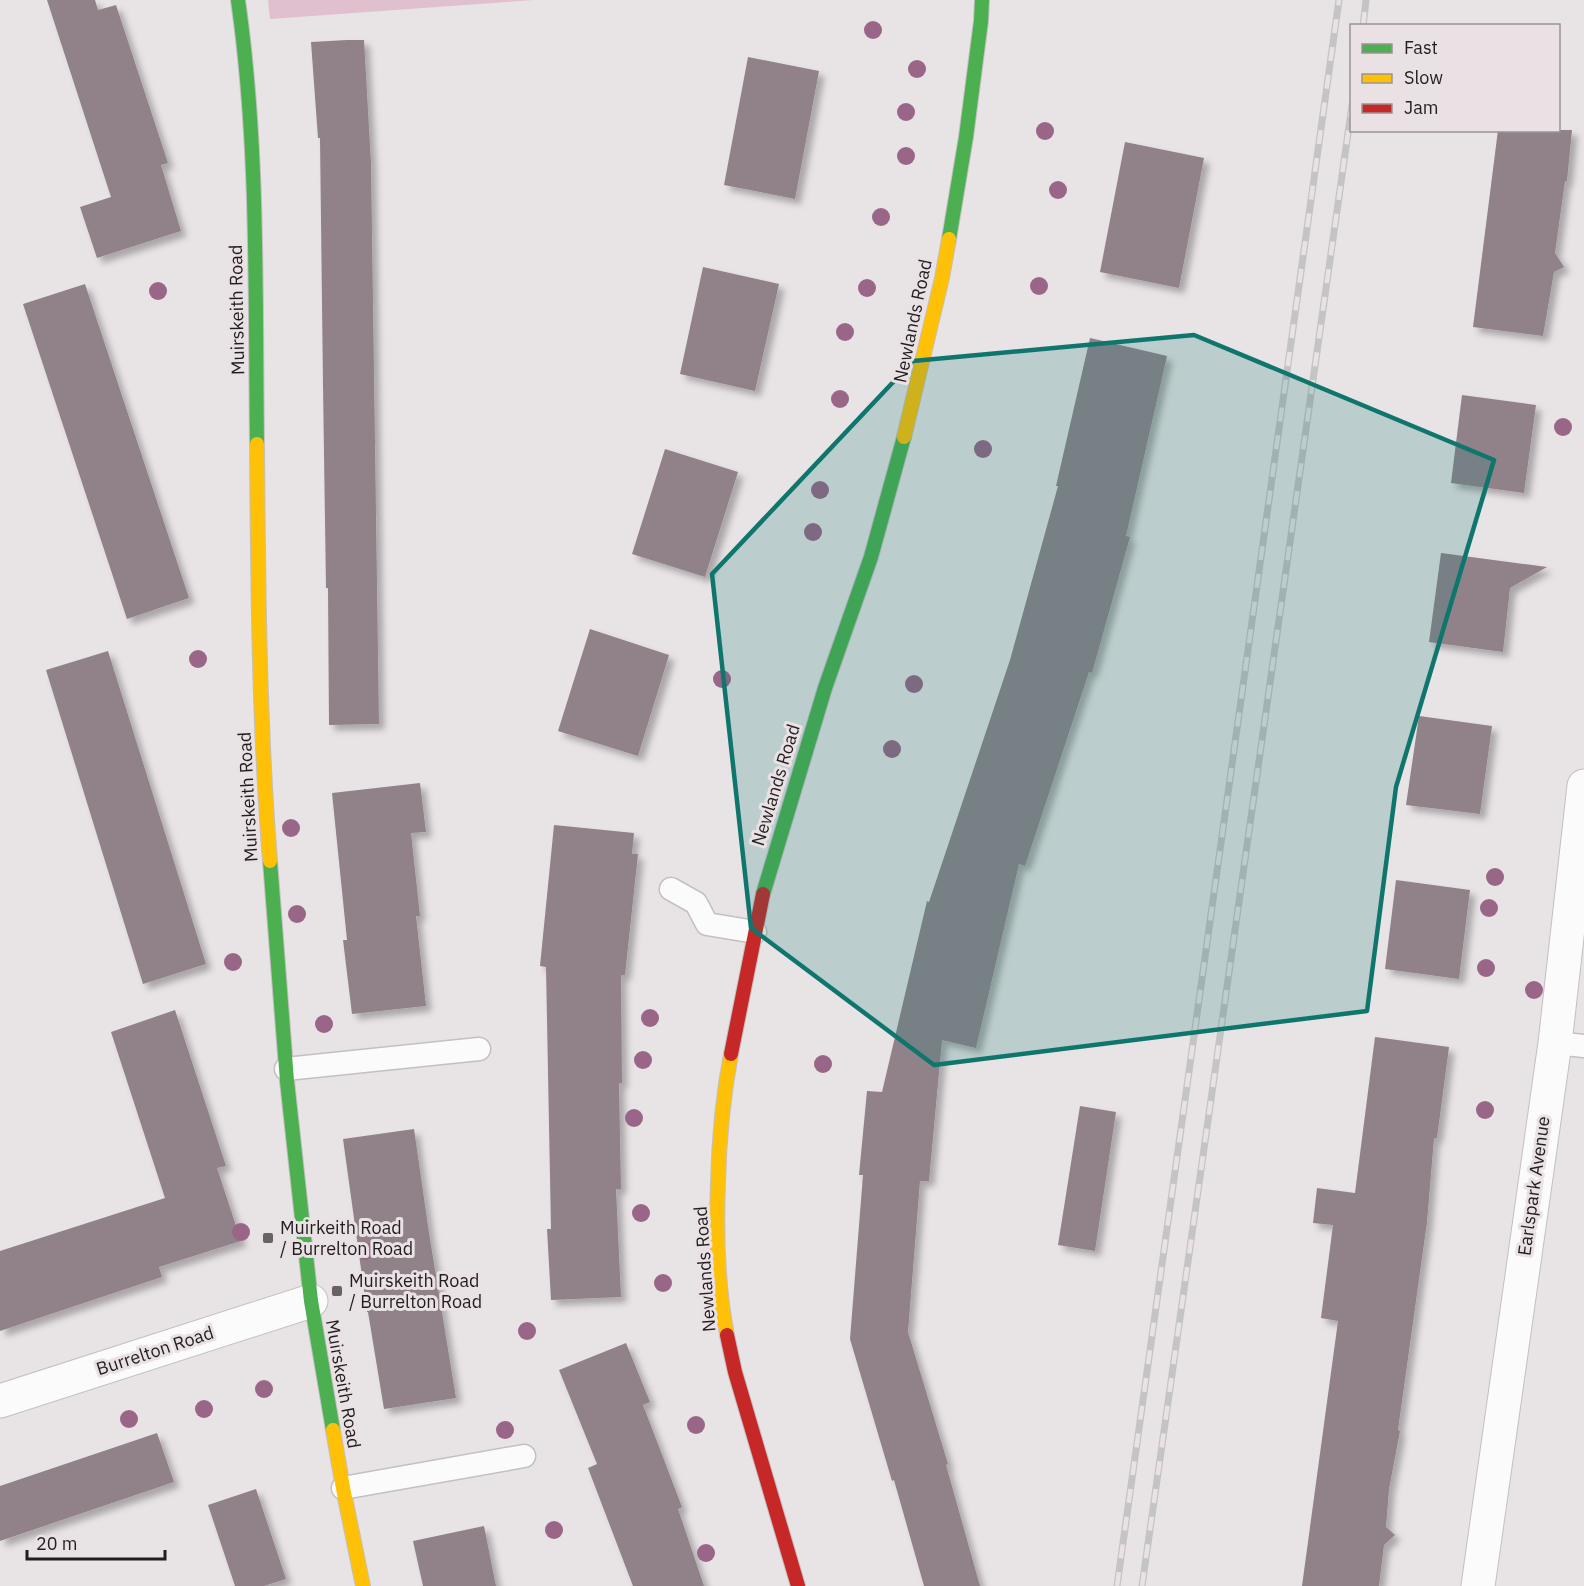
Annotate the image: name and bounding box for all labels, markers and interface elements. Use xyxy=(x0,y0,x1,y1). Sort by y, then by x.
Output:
legend xyxy=(1350,24,1560,132)
text: Fast xyxy=(1404,36,1438,59)
text: Slow xyxy=(1404,66,1443,89)
text: Jam xyxy=(1404,96,1439,119)
street label: Muirskeith Road xyxy=(224,245,249,375)
street label: Newlands Road xyxy=(888,257,937,385)
street label: Newlands Road xyxy=(746,721,805,848)
street label: Muirskeith Road xyxy=(233,731,262,863)
street label: Earlspark Avenue xyxy=(1512,1114,1555,1257)
street label: Newlands Road xyxy=(689,1205,720,1333)
place label: Muirkeith Road / Burrelton Road xyxy=(280,1216,413,1260)
marker: Muirkeith Road / Burrelton Road xyxy=(261,1231,275,1245)
place label: Muirskeith Road / Burrelton Road xyxy=(349,1269,482,1313)
marker: Muirskeith Road / Burrelton Road xyxy=(330,1284,344,1298)
street label: Muirskeith Road xyxy=(321,1318,366,1450)
street label: Burrelton Road xyxy=(93,1321,216,1380)
scale bar xyxy=(27,1523,165,1561)
text: 20 m xyxy=(36,1532,78,1555)

